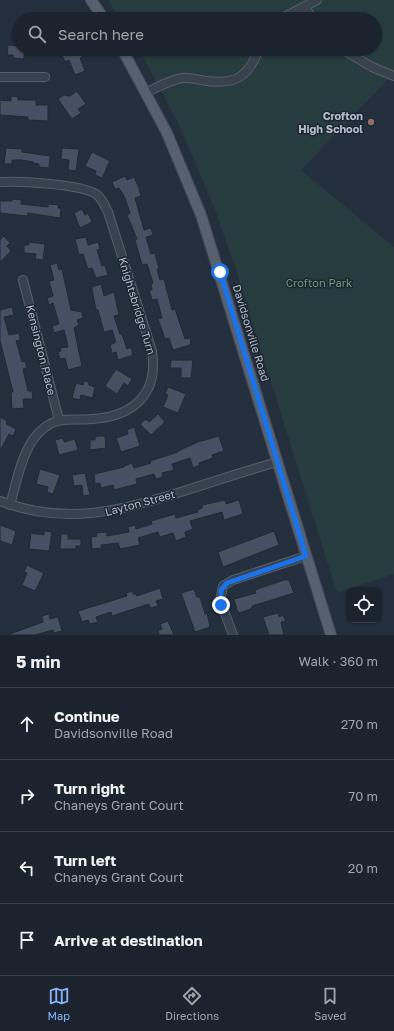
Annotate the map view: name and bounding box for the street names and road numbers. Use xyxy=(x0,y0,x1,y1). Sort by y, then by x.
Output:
street label: Knightsbridge Turn xyxy=(116,256,158,356)
street label: Davidsonville Road xyxy=(231,283,272,383)
street label: Kensington Place xyxy=(24,303,59,396)
street label: Layton Street xyxy=(103,487,176,518)

